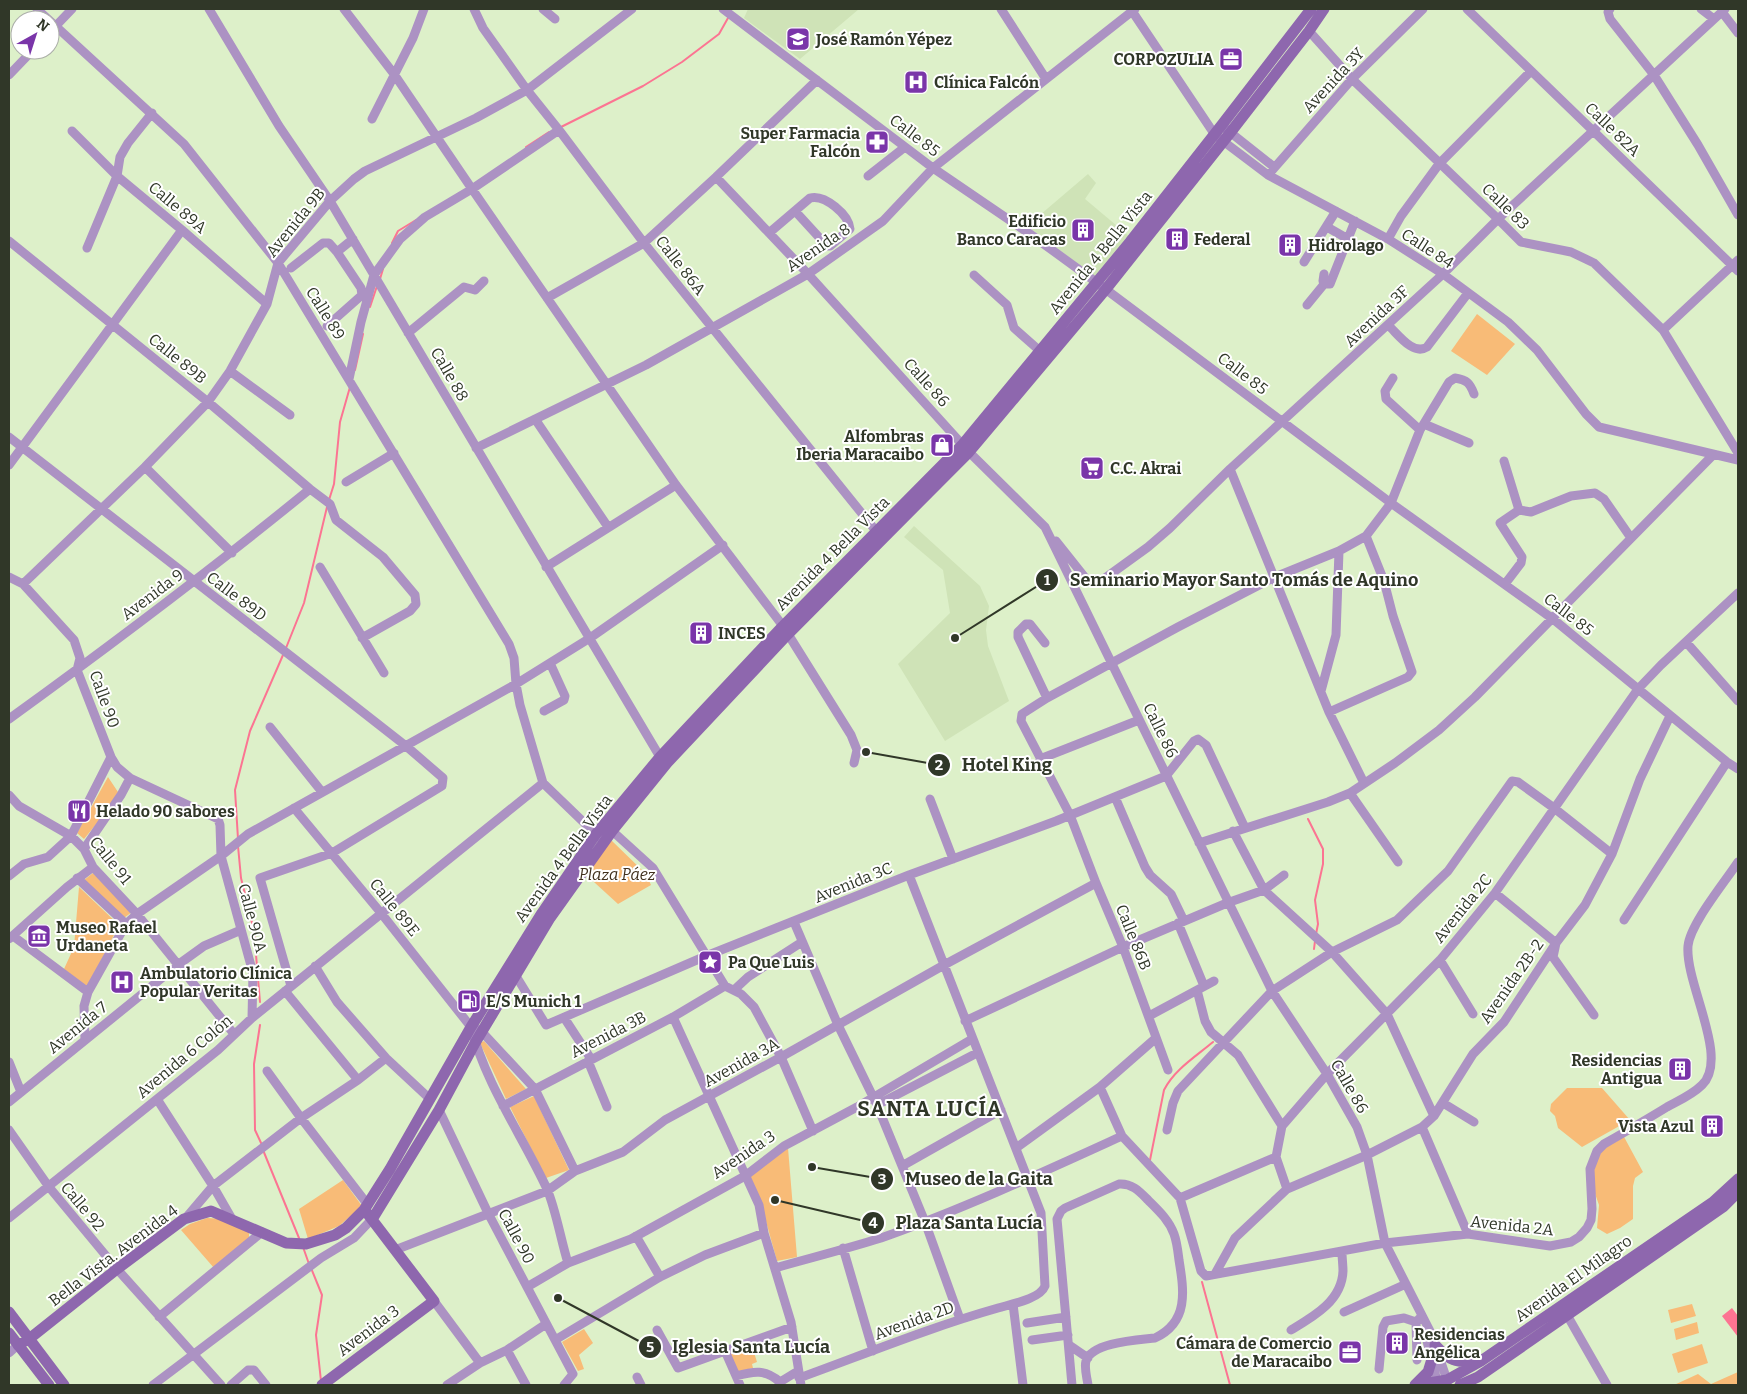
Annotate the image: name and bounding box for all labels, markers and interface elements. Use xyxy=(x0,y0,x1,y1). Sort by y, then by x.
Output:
north arrow xyxy=(10,10,60,60)
text: N xyxy=(33,15,53,35)
school or university icon: José Ramón Yépez xyxy=(785,26,811,52)
place label: José Ramón Yépez xyxy=(815,30,952,49)
street label: Avenida 3Y xyxy=(1298,43,1369,117)
office icon: CORPOZULIA xyxy=(1218,46,1244,72)
place label: CORPOZULIA xyxy=(1114,50,1215,69)
hospital icon: Clínica Falcón xyxy=(903,69,929,95)
place label: Clínica Falcón xyxy=(934,73,1040,92)
street label: Calle 82A xyxy=(1581,98,1645,161)
street label: Calle 85 xyxy=(886,110,944,160)
place label: Super Farmacia Falcón xyxy=(740,124,861,161)
pharmacy icon: Super Farmacia Falcón xyxy=(864,129,890,155)
street label: Calle 89A xyxy=(145,178,211,238)
street label: Calle 83 xyxy=(1478,179,1533,233)
street label: Avenida 9B xyxy=(262,184,329,261)
street label: Avenida 4 Bella Vista xyxy=(1045,187,1156,318)
place label: Edificio Banco Caracas xyxy=(957,212,1066,249)
building icon: Edificio Banco Caracas xyxy=(1070,217,1096,243)
street label: Avenida 8 xyxy=(783,219,854,276)
street label: Calle 84 xyxy=(1398,224,1458,273)
building icon: Federal xyxy=(1164,226,1190,252)
place label: Federal xyxy=(1194,230,1251,249)
street label: Calle 86A xyxy=(651,232,710,299)
building icon: Hidrolago xyxy=(1277,232,1303,258)
place label: Hidrolago xyxy=(1308,236,1384,255)
street label: Avenida 3F xyxy=(1340,282,1413,351)
street label: Calle 89 xyxy=(302,283,349,343)
street label: Calle 89B xyxy=(145,329,211,388)
street label: Calle 88 xyxy=(427,344,473,405)
street label: Calle 85 xyxy=(1214,348,1272,398)
street label: Calle 86 xyxy=(900,354,953,411)
place label: Alfombras Iberia Maracaibo xyxy=(796,427,924,464)
shop icon: Alfombras Iberia Maracaibo xyxy=(929,432,955,458)
supermarket icon: C.C. Akrai xyxy=(1079,455,1105,481)
place label: C.C. Akrai xyxy=(1110,459,1181,478)
street label: Avenida 4 Bella Vista xyxy=(771,492,893,614)
callout: Seminario Mayor Santo Tomás de Aquino xyxy=(1035,563,1428,596)
street label: Avenida 9 xyxy=(117,565,187,624)
street label: Calle 89D xyxy=(203,568,271,625)
text: Seminario Mayor Santo Tomás de Aquino xyxy=(1070,569,1418,591)
text: 1 xyxy=(1044,571,1051,589)
street label: Calle 85 xyxy=(1540,589,1597,640)
building icon: INCES xyxy=(688,620,714,646)
place label: INCES xyxy=(718,624,766,643)
street label: Calle 90 xyxy=(85,668,124,730)
street label: Calle 86 xyxy=(1139,700,1182,761)
callout: Hotel King xyxy=(927,749,1062,782)
text: Hotel King xyxy=(962,754,1053,776)
text: 2 xyxy=(935,756,943,774)
street label: Avenida 4 Bella Vista xyxy=(511,791,616,926)
restaurant icon: Helado 90 sabores xyxy=(66,798,92,824)
place label: Helado 90 sabores xyxy=(96,802,235,821)
street label: Calle 91 xyxy=(86,833,136,888)
street label: Avenida 3C xyxy=(811,858,895,907)
park label: Plaza Páez xyxy=(579,865,656,884)
street label: Avenida 2C xyxy=(1429,870,1496,946)
street label: Calle 89E xyxy=(366,875,424,940)
street label: Calle 90A xyxy=(234,881,271,955)
street label: Calle 86B xyxy=(1112,902,1155,973)
place label: Museo Rafael Urdaneta xyxy=(56,918,157,955)
museum icon: Museo Rafael Urdaneta xyxy=(26,923,52,949)
street label: Avenida 2B-2 xyxy=(1475,936,1547,1027)
place icon: Pa Que Luis xyxy=(697,949,723,975)
place label: Pa Que Luis xyxy=(728,953,815,972)
place label: Ambulatorio Clínica Popular Veritas xyxy=(140,964,292,1001)
hospital icon: Ambulatorio Clínica Popular Veritas xyxy=(109,969,135,995)
fuel station icon: E/S Munich 1 xyxy=(456,988,482,1014)
place label: E/S Munich 1 xyxy=(486,992,581,1011)
street label: Avenida 7 xyxy=(44,997,111,1057)
street label: Avenida 3B xyxy=(567,1007,649,1062)
street label: Avenida 6 Colón xyxy=(133,1011,236,1102)
street label: Avenida 3A xyxy=(700,1034,783,1091)
place label: Residencias Antigua xyxy=(1571,1051,1662,1088)
street label: Calle 86 xyxy=(1327,1056,1373,1117)
building icon: Residencias Antigua xyxy=(1667,1056,1693,1082)
district label: SANTA LUCÍA xyxy=(857,1095,1003,1122)
building icon: Vista Azul xyxy=(1699,1113,1725,1139)
place label: Vista Azul xyxy=(1618,1117,1694,1136)
street label: Avenida 3 xyxy=(708,1126,779,1183)
callout: Museo de la Gaita xyxy=(870,1162,1063,1195)
text: Museo de la Gaita xyxy=(905,1168,1053,1190)
text: 3 xyxy=(878,1170,886,1188)
street label: Calle 92 xyxy=(57,1178,109,1235)
street label: Bella Vista. Avenida 4 xyxy=(45,1200,182,1310)
street label: Calle 90 xyxy=(494,1205,539,1267)
callout: Plaza Santa Lucía xyxy=(861,1207,1053,1240)
text: Plaza Santa Lucía xyxy=(895,1212,1043,1234)
street label: Avenida 2A xyxy=(1469,1212,1555,1239)
text: 4 xyxy=(868,1214,878,1232)
street label: Avenida El Milagro xyxy=(1511,1231,1635,1326)
street label: Avenida 2D xyxy=(872,1297,957,1344)
street label: Avenida 3 xyxy=(334,1301,403,1360)
place label: Residencias Angélica xyxy=(1414,1325,1505,1362)
callout: Iglesia Santa Lucía xyxy=(637,1330,840,1363)
building icon: Residencias Angélica xyxy=(1384,1330,1410,1356)
place label: Cámara de Comercio de Maracaibo xyxy=(1176,1334,1332,1371)
text: Iglesia Santa Lucía xyxy=(672,1336,830,1358)
text: 5 xyxy=(646,1338,654,1356)
office icon: Cámara de Comercio de Maracaibo xyxy=(1337,1339,1363,1365)

